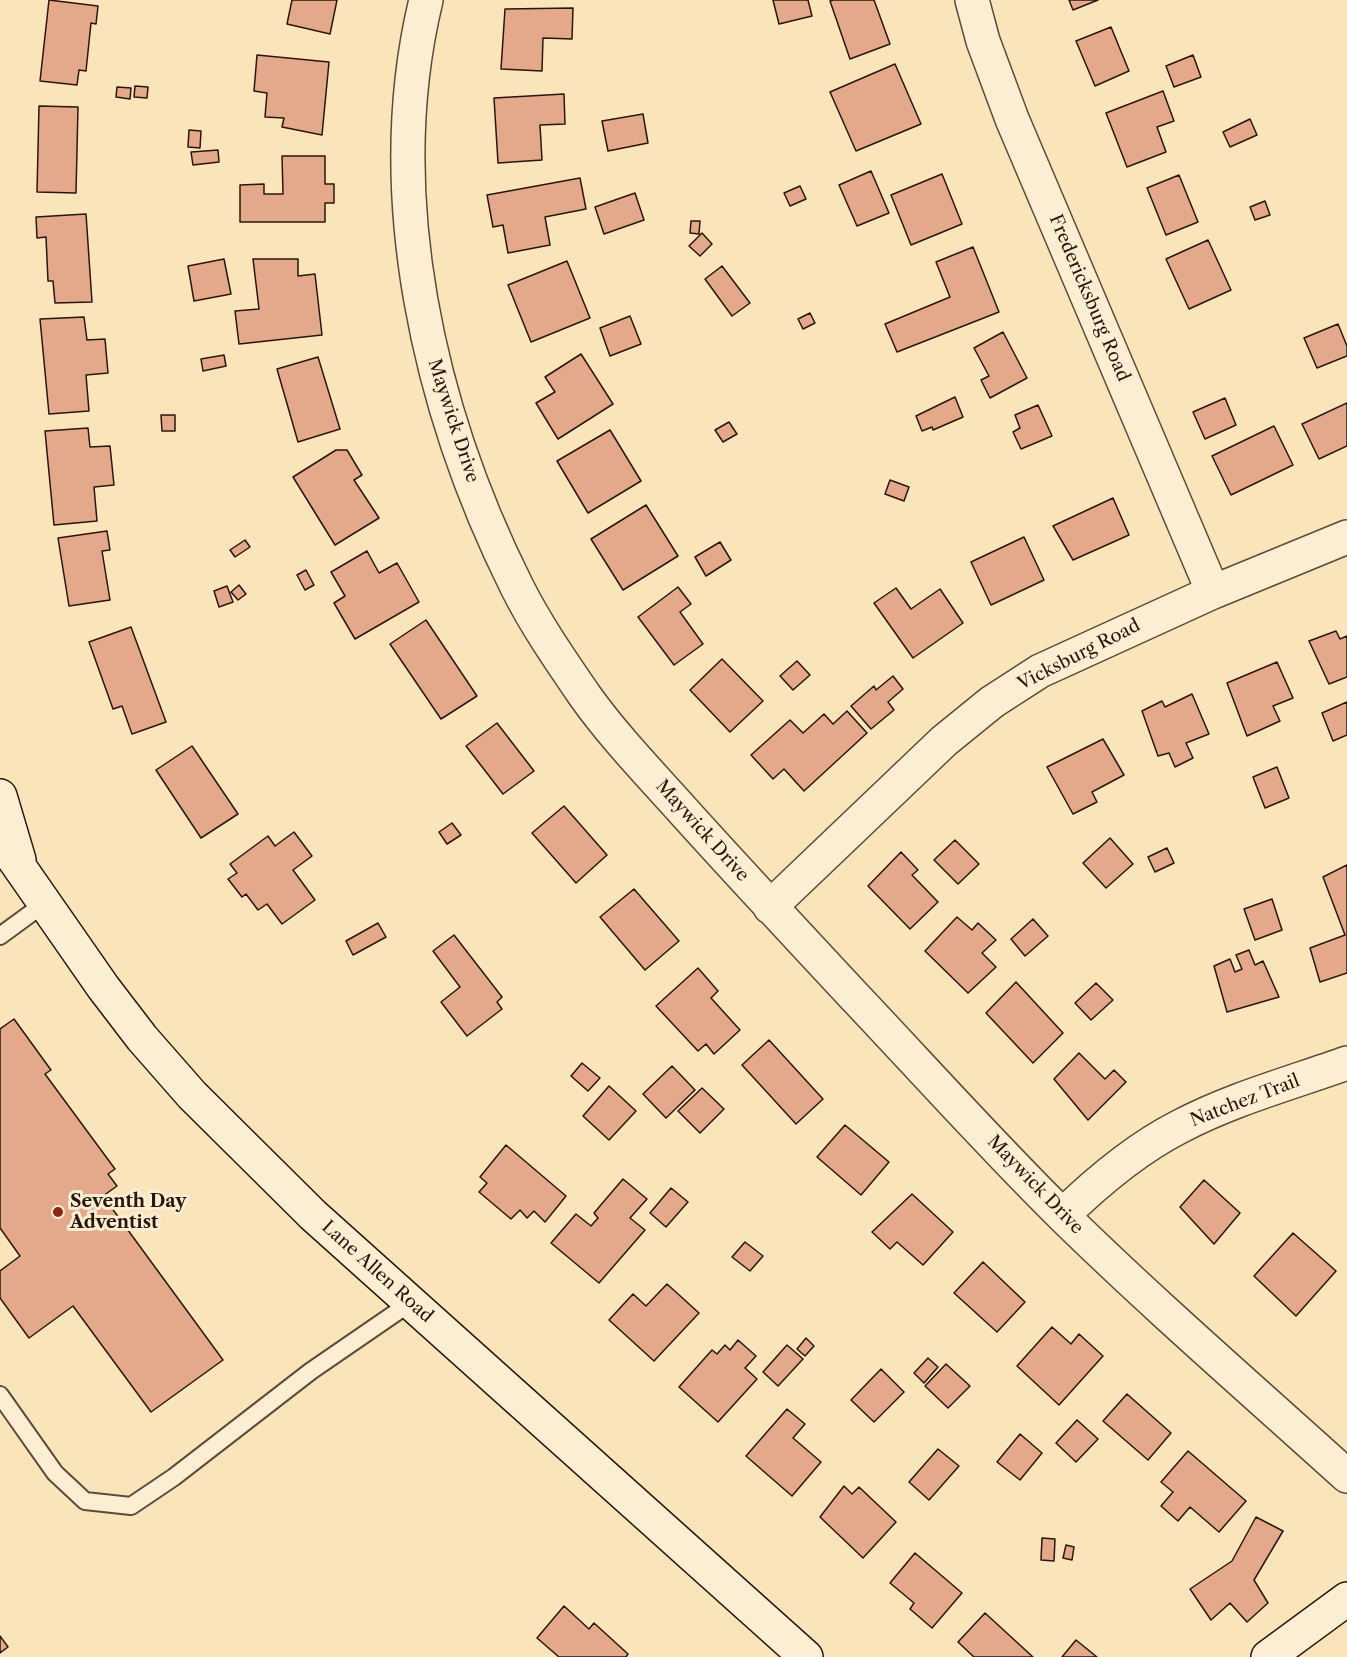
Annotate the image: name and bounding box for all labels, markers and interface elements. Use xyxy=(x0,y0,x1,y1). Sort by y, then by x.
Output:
street label: Fredericksburg Road xyxy=(1044,211,1134,385)
street label: Maywick Drive xyxy=(423,356,483,486)
street label: Vicksburg Road xyxy=(1014,615,1144,695)
street label: Maywick Drive xyxy=(651,776,753,886)
street label: Natchez Trail xyxy=(1187,1070,1303,1132)
street label: Maywick Drive xyxy=(982,1131,1088,1239)
place label: Seventh Day Adventist xyxy=(70,1191,186,1234)
marker: Seventh Day Adventist xyxy=(51,1205,65,1219)
street label: Lane Allen Road xyxy=(317,1216,437,1328)

